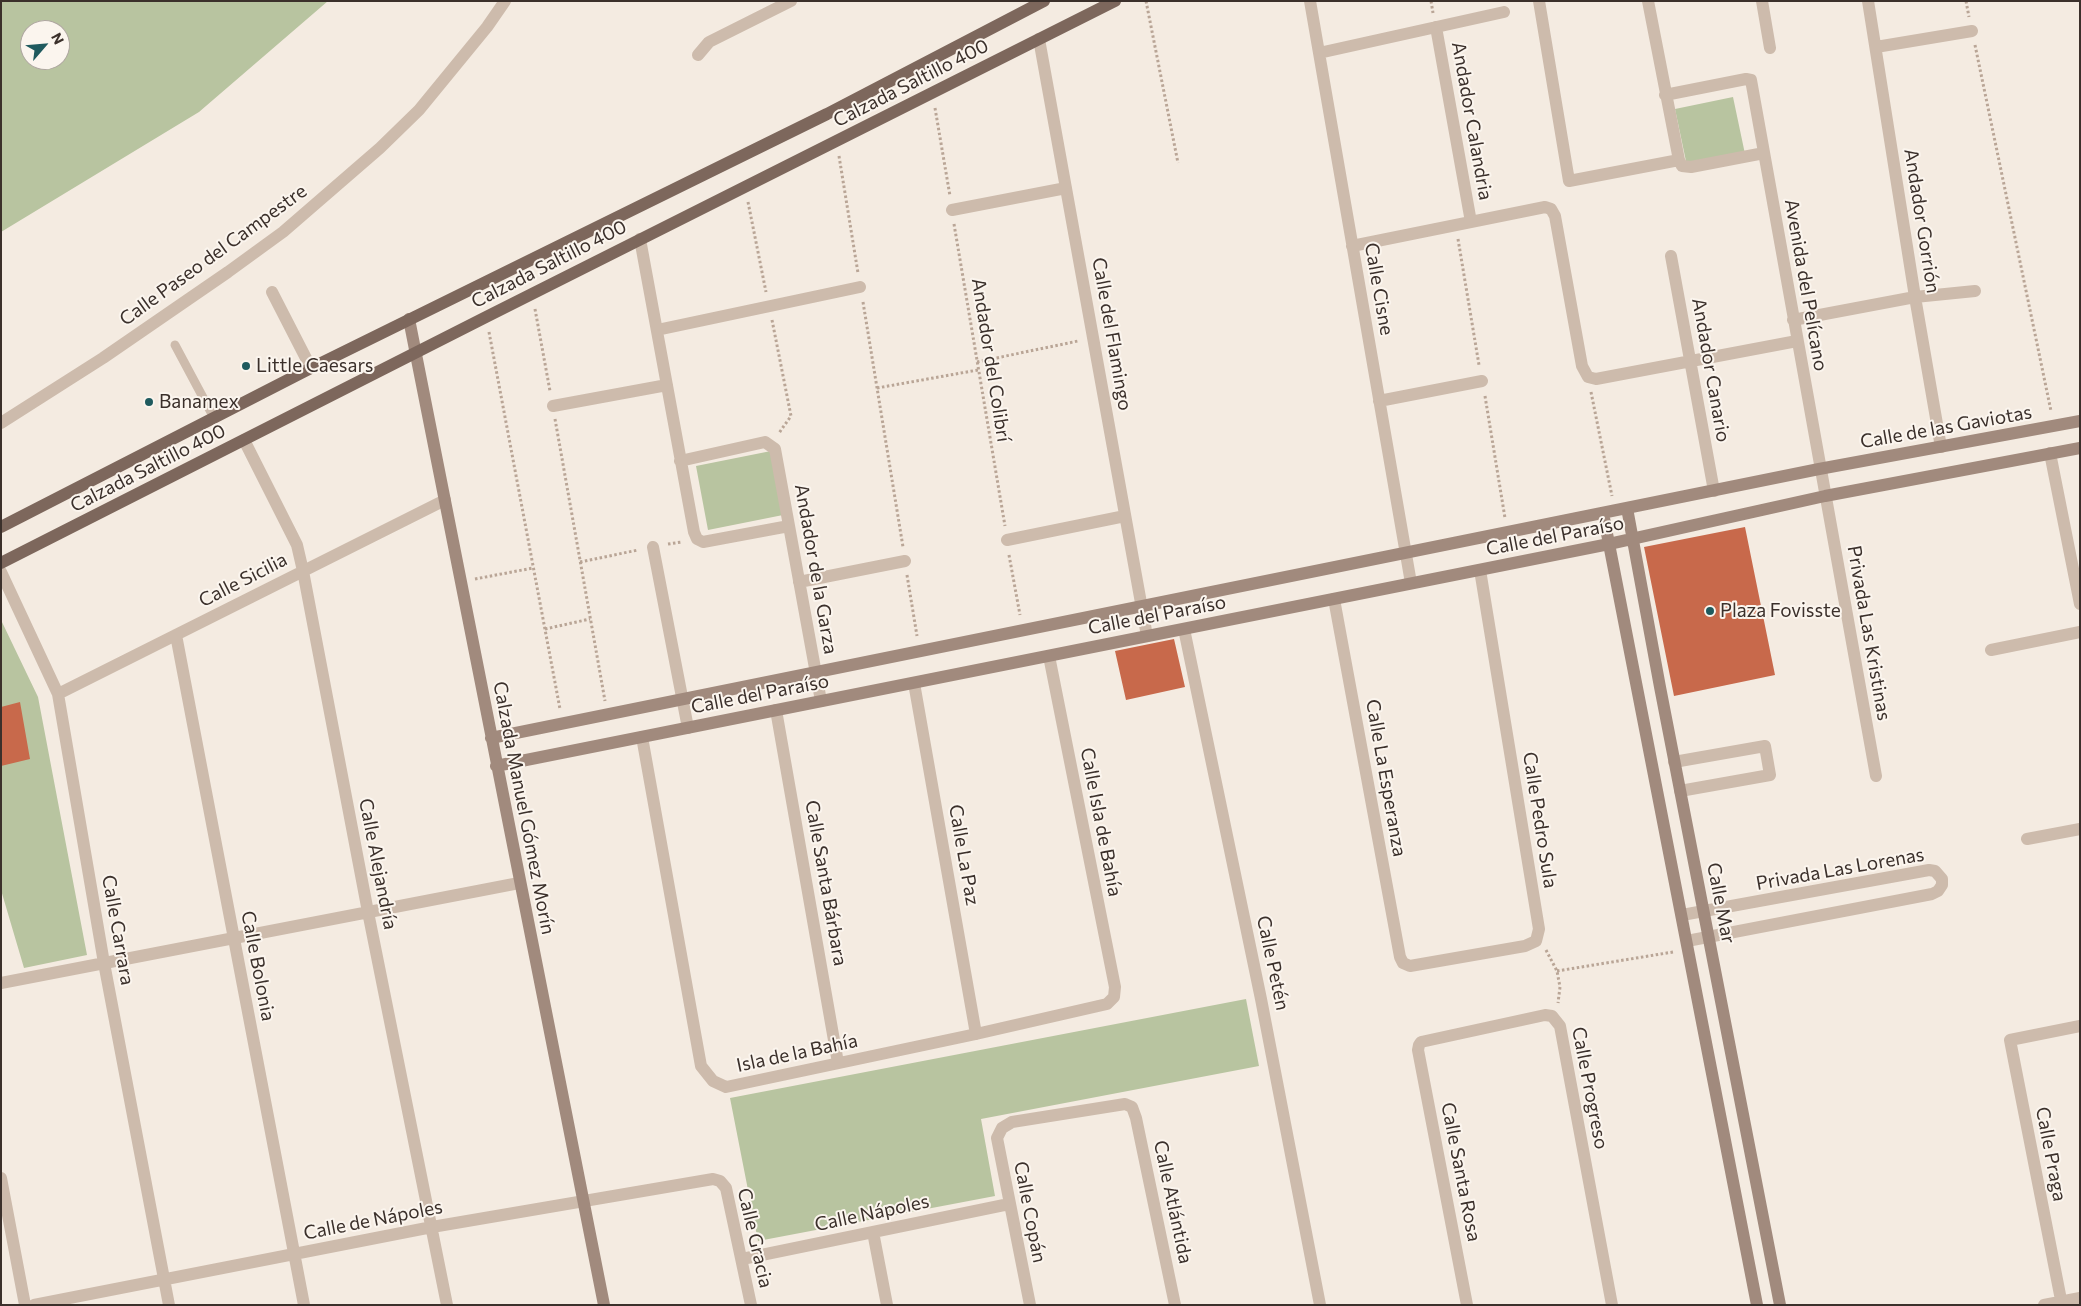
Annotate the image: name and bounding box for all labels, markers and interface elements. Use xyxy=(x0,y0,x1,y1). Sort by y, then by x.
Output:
north arrow xyxy=(20,20,70,70)
text: N xyxy=(48,30,68,47)
street label: Calzada Saltillo 400 xyxy=(830,34,992,132)
street label: Andador Calandria xyxy=(1447,40,1497,202)
street label: Andador Gorrión xyxy=(1899,147,1945,295)
street label: Calle Paseo del Campestre xyxy=(115,179,311,331)
street label: Avenida del Pelícano xyxy=(1780,197,1832,373)
street label: Calzada Saltillo 400 xyxy=(468,215,630,313)
street label: Calle Cisne xyxy=(1360,241,1398,337)
street label: Calle del Flamingo xyxy=(1087,256,1137,412)
street label: Andador del Colibrí xyxy=(967,276,1015,444)
street label: Andador Canario xyxy=(1687,296,1735,444)
place label: Little Caesars xyxy=(256,355,373,377)
marker: Little Caesars xyxy=(240,360,252,372)
place label: Banamex xyxy=(159,391,239,413)
marker: Banamex xyxy=(143,396,155,408)
street label: Calle de las Gaviotas xyxy=(1858,401,2034,453)
street label: Calzada Saltillo 400 xyxy=(67,419,229,517)
street label: Andador de la Garza xyxy=(790,482,842,656)
street label: Calle del Paraíso xyxy=(1484,511,1626,561)
street label: Privada Las Kristinas xyxy=(1842,544,1896,722)
street label: Calle Sicilia xyxy=(195,548,291,612)
street label: Calle del Paraíso xyxy=(1086,590,1228,640)
place label: Plaza Fovisste xyxy=(1720,600,1841,622)
marker: Plaza Fovisste xyxy=(1704,605,1716,617)
street label: Calle del Paraíso xyxy=(689,669,831,719)
street label: Calzada Manuel Gómez Morín xyxy=(488,679,560,937)
street label: Calle La Esperanza xyxy=(1361,698,1411,858)
street label: Calle Isla de Bahía xyxy=(1075,746,1127,898)
street label: Calle Pedro Sula xyxy=(1518,750,1562,890)
street label: Calle Alejandría xyxy=(354,796,402,932)
street label: Calle Santa Bárbara xyxy=(800,798,852,968)
street label: Calle La Paz xyxy=(944,803,984,907)
street label: Privada Las Lorenas xyxy=(1754,843,1926,895)
street label: Calle Mar xyxy=(1702,861,1740,945)
street label: Calle Carrara xyxy=(97,873,139,987)
street label: Calle Bolonia xyxy=(236,909,280,1023)
street label: Calle Petén xyxy=(1252,914,1294,1012)
street label: Calle Progreso xyxy=(1567,1025,1613,1151)
street label: Isla de la Bahía xyxy=(734,1029,860,1077)
street label: Calle Santa Rosa xyxy=(1436,1100,1486,1244)
street label: Calle Praga xyxy=(2031,1105,2071,1203)
street label: Calle Atlántida xyxy=(1149,1138,1197,1266)
street label: Calle Copán xyxy=(1009,1159,1051,1265)
street label: Calle Gracia xyxy=(732,1186,778,1290)
street label: Calle Nápoles xyxy=(813,1190,931,1236)
street label: Calle de Nápoles xyxy=(302,1195,444,1245)

